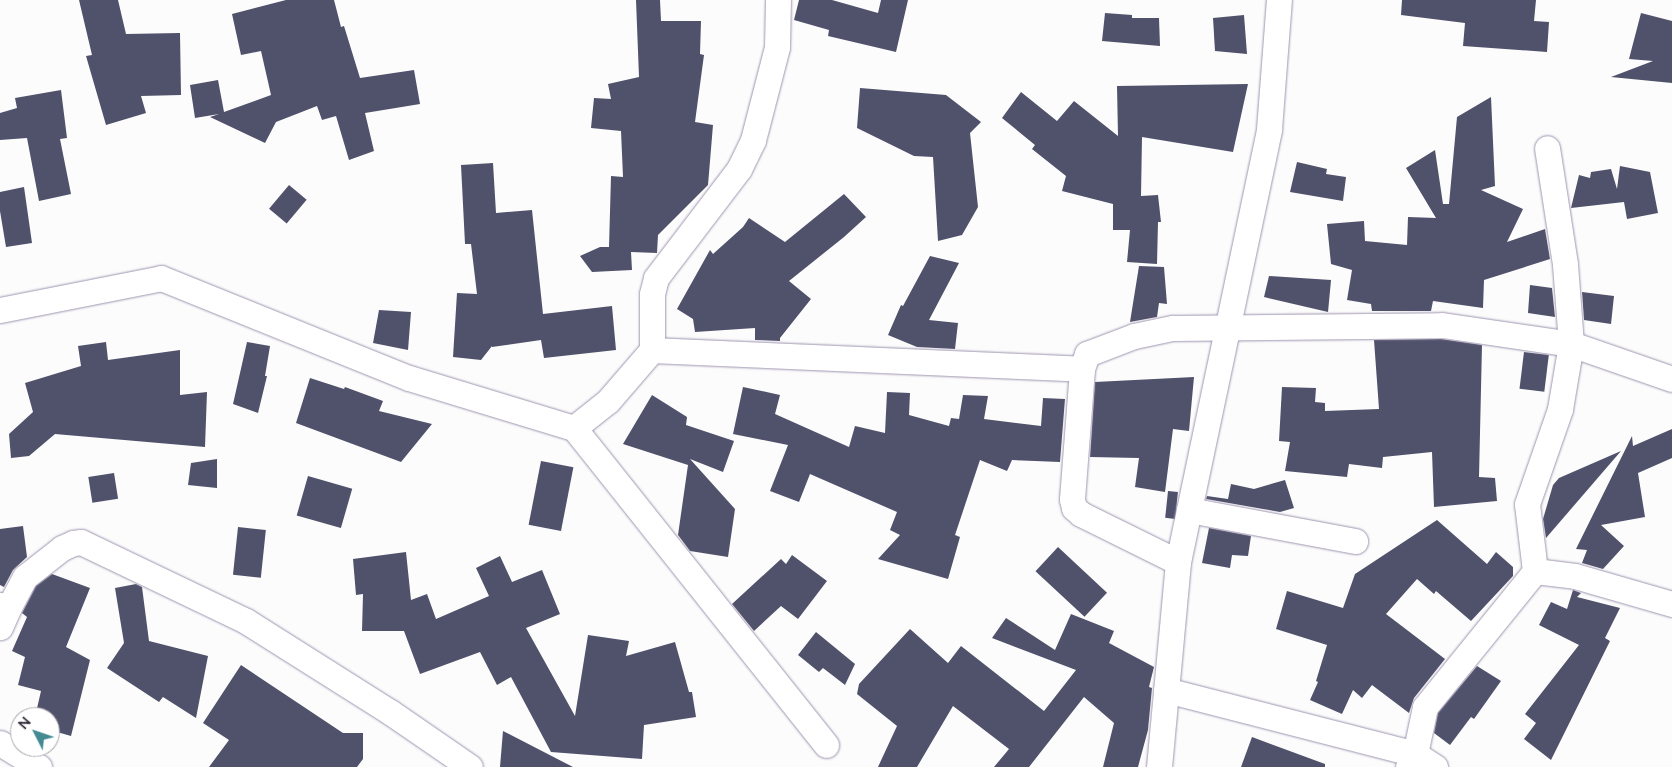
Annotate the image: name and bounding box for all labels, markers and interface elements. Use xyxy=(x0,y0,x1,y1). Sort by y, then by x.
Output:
north arrow xyxy=(10,707,60,757)
text: N xyxy=(14,713,34,732)

